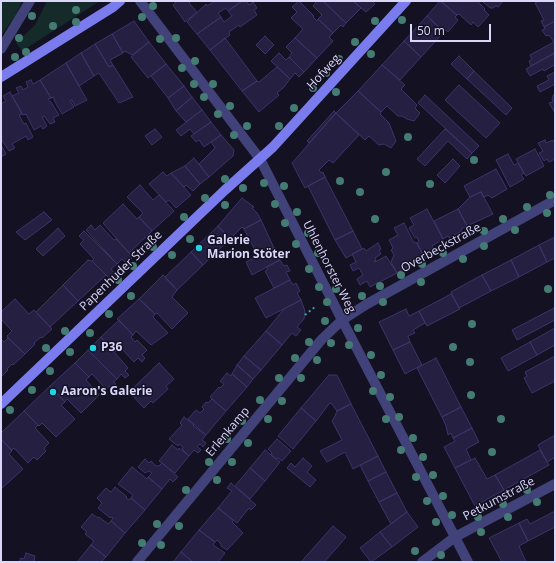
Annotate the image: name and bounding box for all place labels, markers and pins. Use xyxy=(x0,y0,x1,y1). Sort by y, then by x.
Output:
place label: Galerie Marion Stöter xyxy=(207,234,290,262)
marker: Galerie Marion Stöter xyxy=(194,243,204,253)
place label: P36 xyxy=(101,341,122,355)
marker: P36 xyxy=(88,343,98,353)
place label: Aaron's Galerie xyxy=(61,385,152,399)
marker: Aaron's Galerie xyxy=(48,387,58,397)

